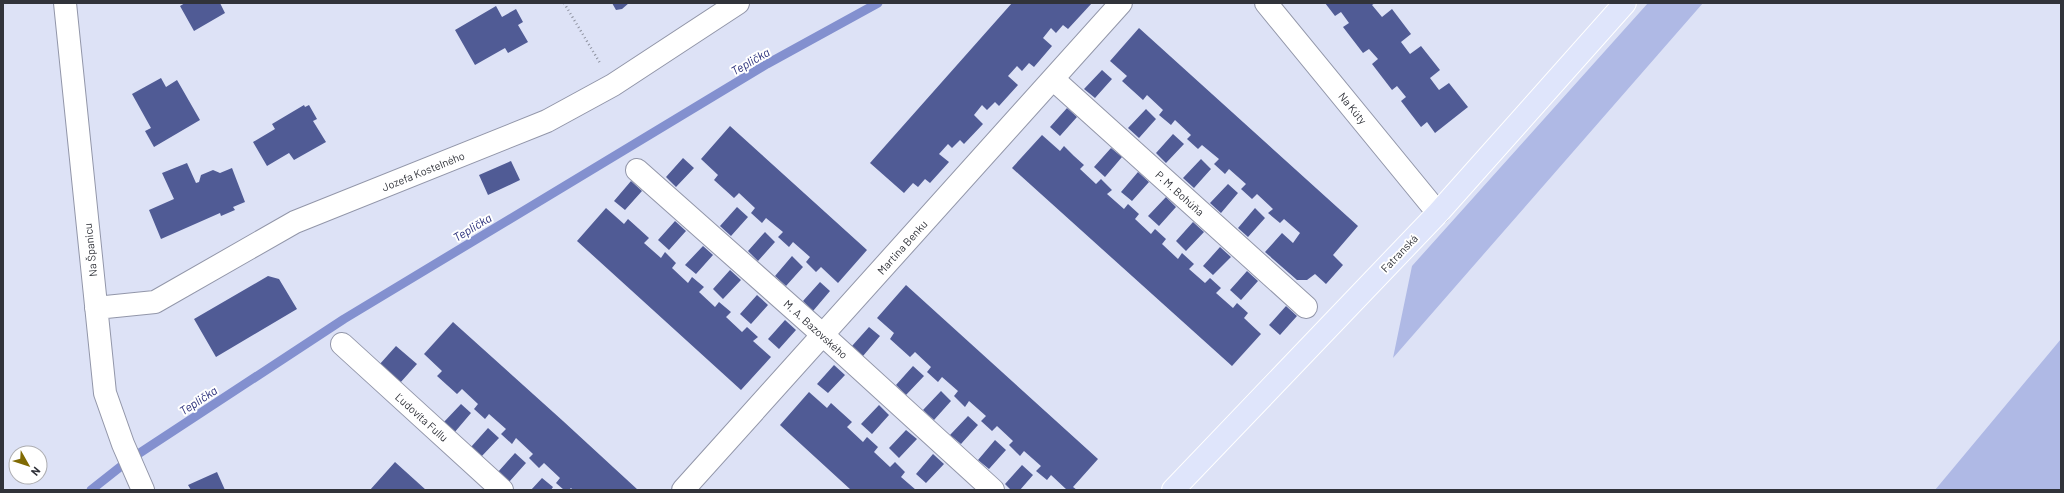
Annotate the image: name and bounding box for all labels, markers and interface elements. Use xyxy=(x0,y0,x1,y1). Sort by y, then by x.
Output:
water label: Teplička xyxy=(728,44,772,78)
street label: Na Kúty xyxy=(1336,90,1370,126)
street label: Jozefa Kostelného xyxy=(380,148,466,194)
street label: P. M. Bohúňa xyxy=(1153,168,1207,218)
water label: Teplička xyxy=(450,210,494,244)
street label: Martina Benku xyxy=(874,217,930,277)
street label: Na Španicu xyxy=(81,223,99,277)
street label: Fatranská xyxy=(1378,231,1420,275)
street label: M. A. Bazovského xyxy=(781,297,851,361)
water label: Teplička xyxy=(177,383,219,417)
street label: Ľudovíta Fullu xyxy=(393,390,451,444)
north arrow xyxy=(8,445,48,485)
text: N xyxy=(29,465,44,479)

